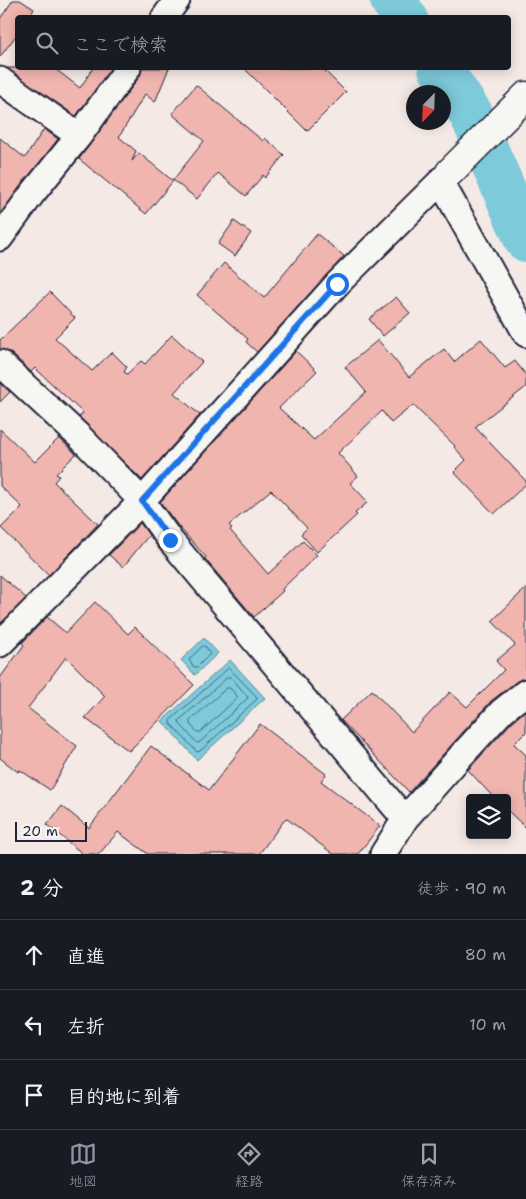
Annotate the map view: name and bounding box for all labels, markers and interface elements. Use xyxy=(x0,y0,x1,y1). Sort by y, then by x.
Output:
search box xyxy=(15,15,511,70)
icon: search xyxy=(33,29,61,57)
text: ここで検索 xyxy=(73,32,168,57)
north arrow xyxy=(406,85,451,130)
route start xyxy=(326,273,349,296)
route end xyxy=(159,529,182,552)
map controls xyxy=(466,794,511,839)
button: layers xyxy=(466,794,511,839)
scale bar xyxy=(15,819,88,842)
text: 20 m xyxy=(22,822,58,840)
text: 2 分 xyxy=(20,874,63,902)
text: 徒歩 · 90 m xyxy=(417,878,506,899)
icon: ahead xyxy=(20,941,48,969)
text: 直進 xyxy=(67,944,105,969)
text: 80 m xyxy=(465,944,506,965)
icon: left xyxy=(20,1011,48,1039)
text: 左折 xyxy=(67,1014,105,1039)
text: 10 m xyxy=(469,1014,506,1035)
icon: arrive xyxy=(20,1081,48,1109)
text: 目的地に到着 xyxy=(67,1084,181,1109)
tab: 地図 xyxy=(69,1140,97,1190)
tab: 経路 xyxy=(235,1140,263,1190)
tab: 保存済み xyxy=(401,1140,457,1190)

